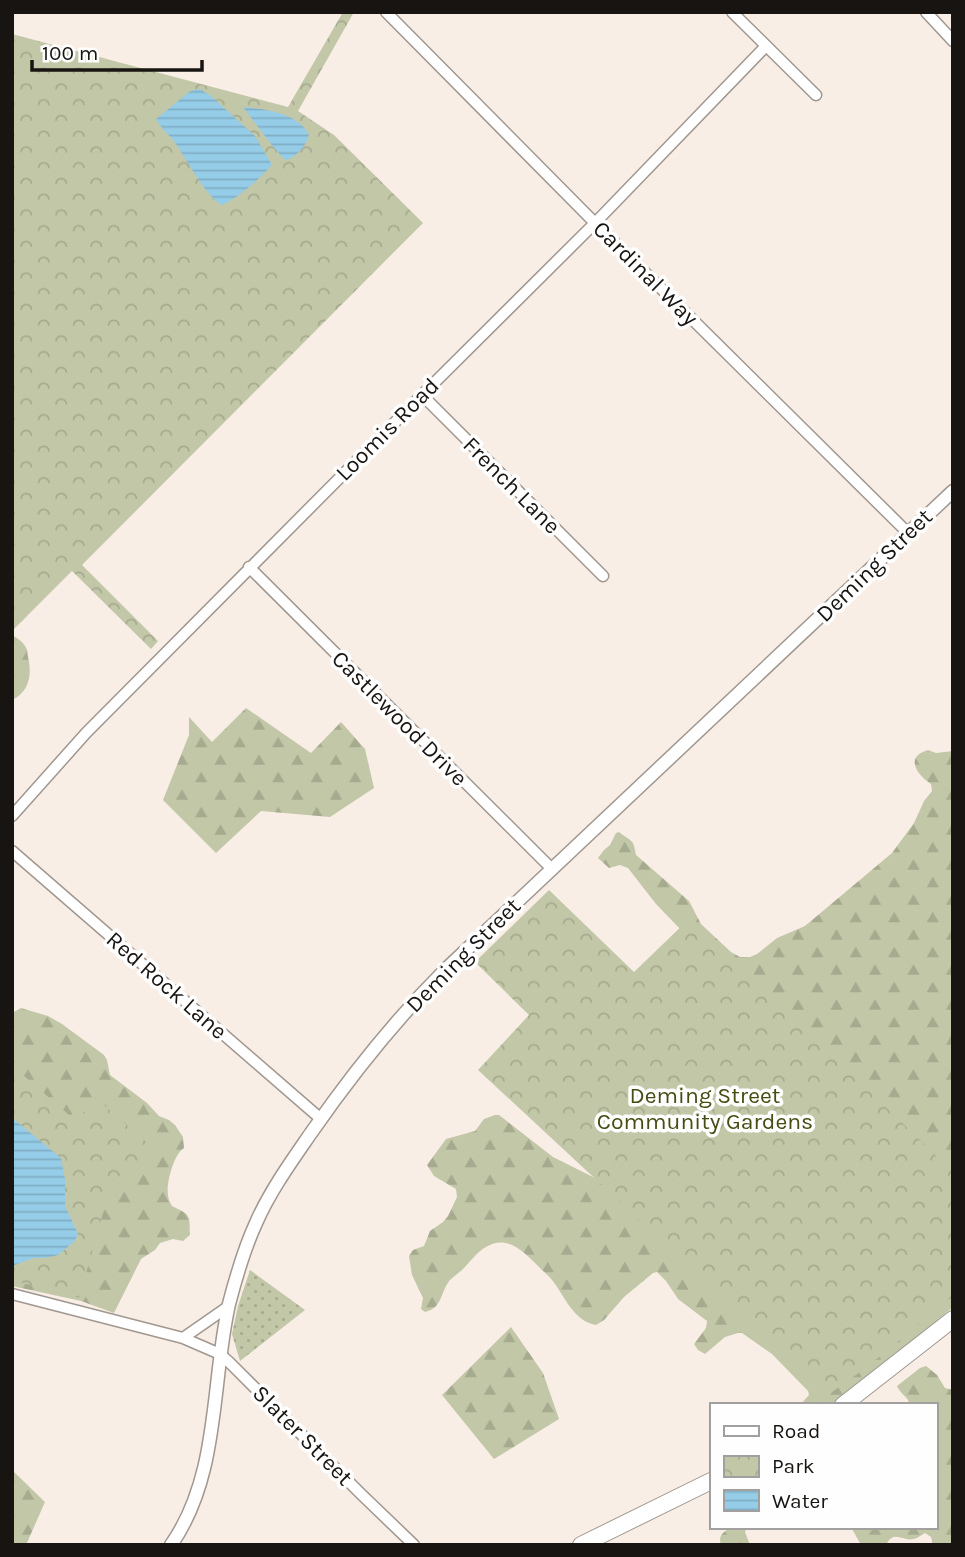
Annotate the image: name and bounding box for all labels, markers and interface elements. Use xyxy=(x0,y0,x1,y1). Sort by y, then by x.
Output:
scale bar xyxy=(32,28,201,72)
text: 100 m xyxy=(42,41,99,65)
street label: Cardinal Way xyxy=(588,215,704,332)
street label: Loomis Road xyxy=(330,372,445,487)
street label: French Lane xyxy=(457,431,566,540)
street label: Deming Street xyxy=(811,503,938,627)
street label: Castlewood Drive xyxy=(326,645,473,792)
street label: Deming Street xyxy=(400,892,526,1018)
street label: Red Rock Lane xyxy=(101,926,233,1045)
park label: Deming Street Community Gardens xyxy=(597,1082,813,1135)
street label: Slater Street xyxy=(247,1380,359,1491)
legend xyxy=(710,1403,937,1529)
text: Road xyxy=(772,1419,820,1443)
text: Park xyxy=(772,1454,815,1478)
text: Water xyxy=(772,1489,828,1513)

